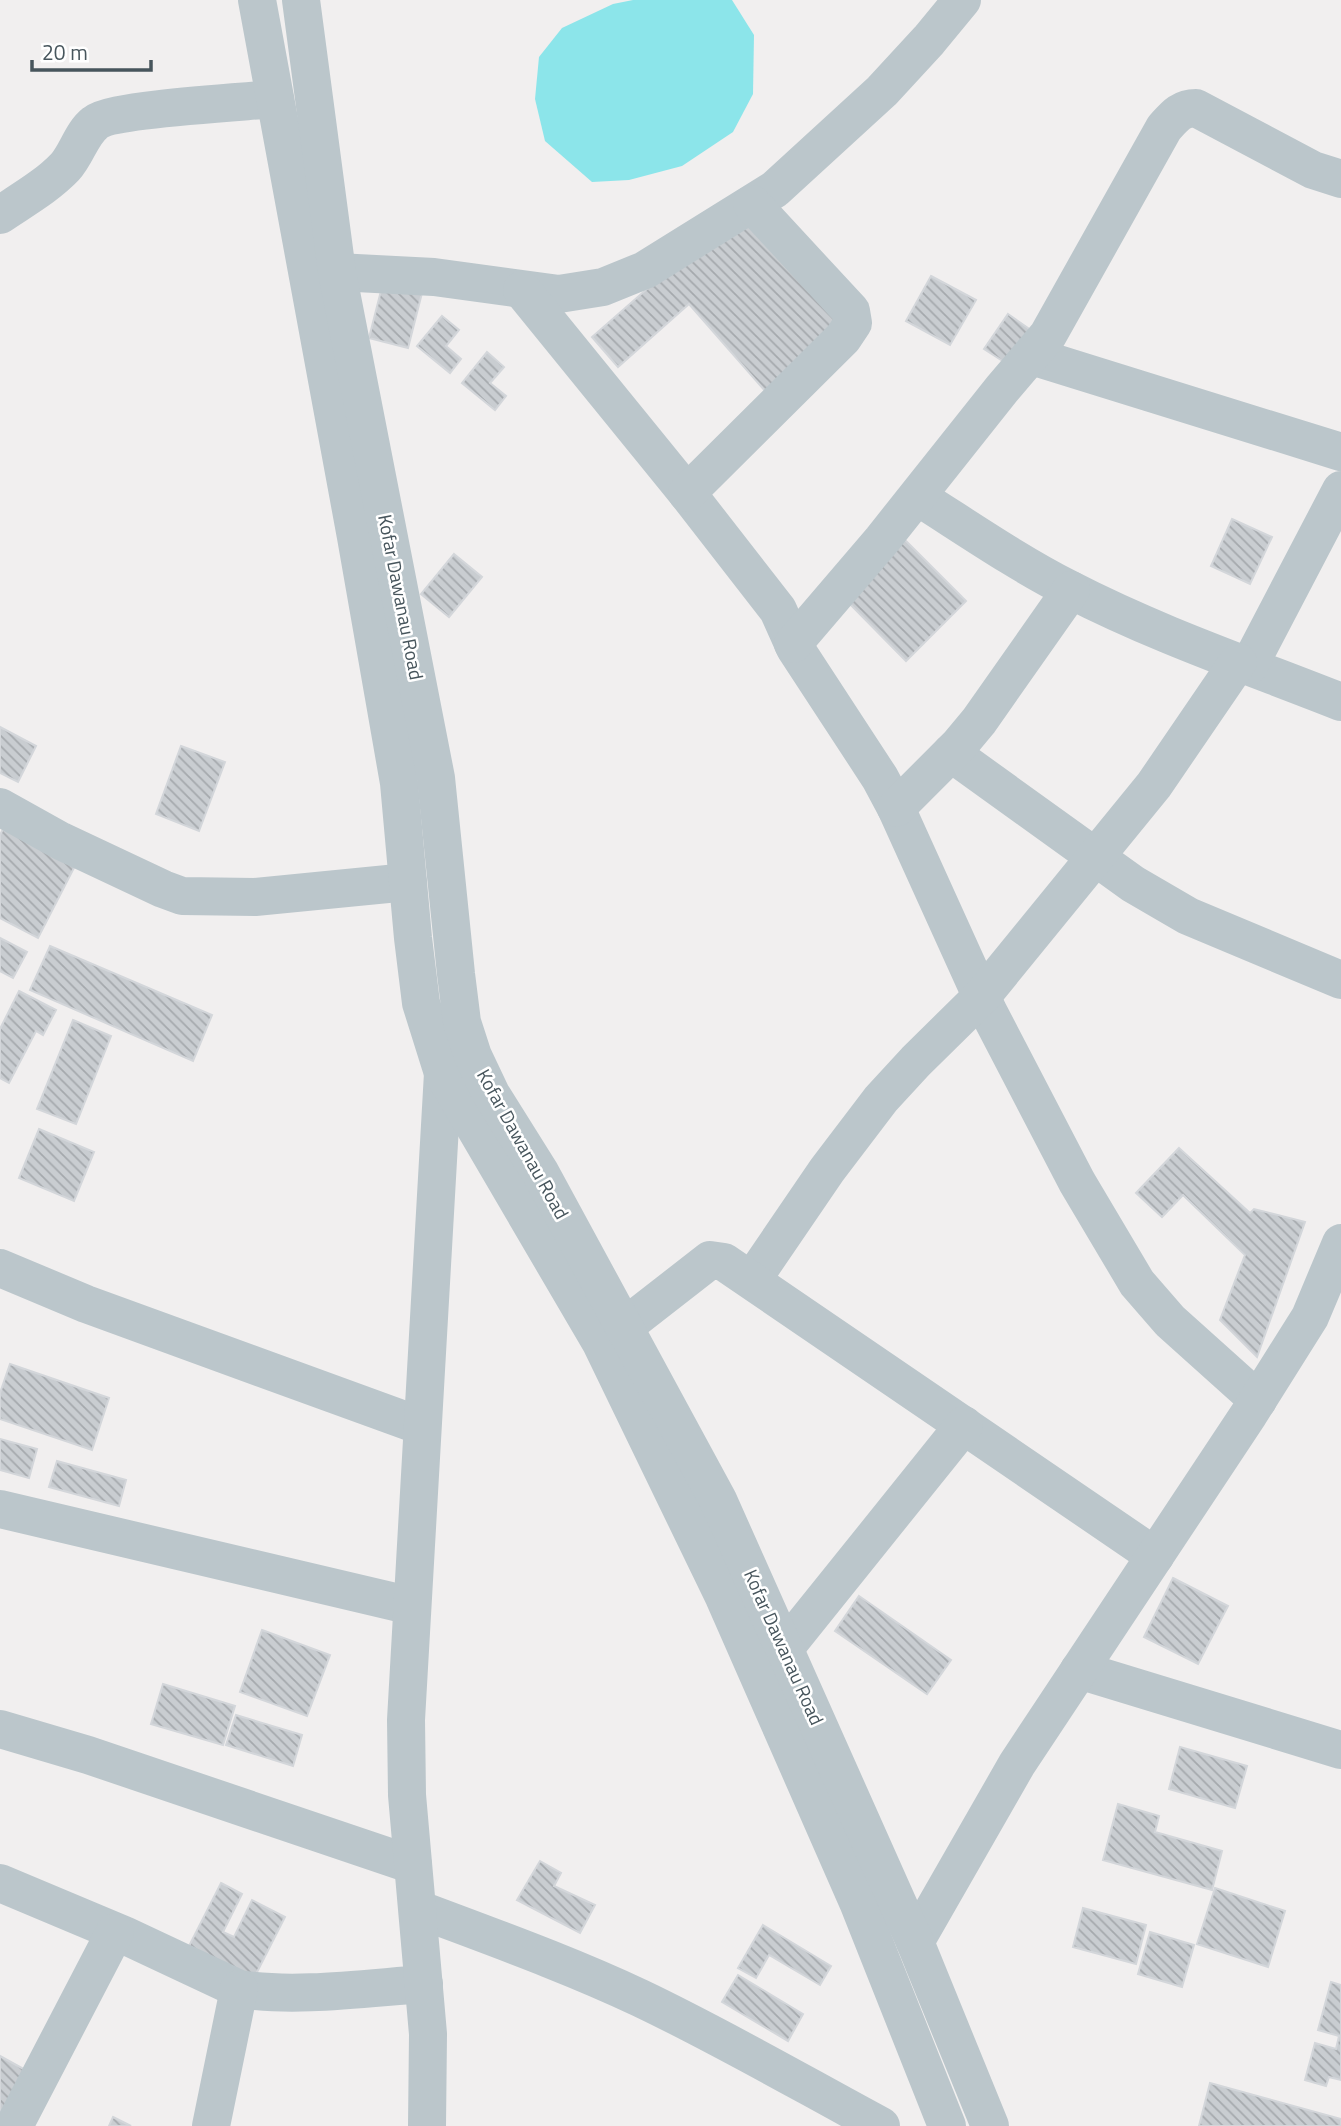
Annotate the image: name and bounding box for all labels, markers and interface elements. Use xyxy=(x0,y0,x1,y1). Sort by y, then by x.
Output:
scale bar xyxy=(32,28,150,72)
text: 20 m xyxy=(42,36,88,68)
street label: Kofar Dawanau Road xyxy=(371,512,432,682)
street label: Kofar Dawanau Road xyxy=(470,1063,577,1224)
street label: Kofar Dawanau Road xyxy=(737,1564,832,1729)

